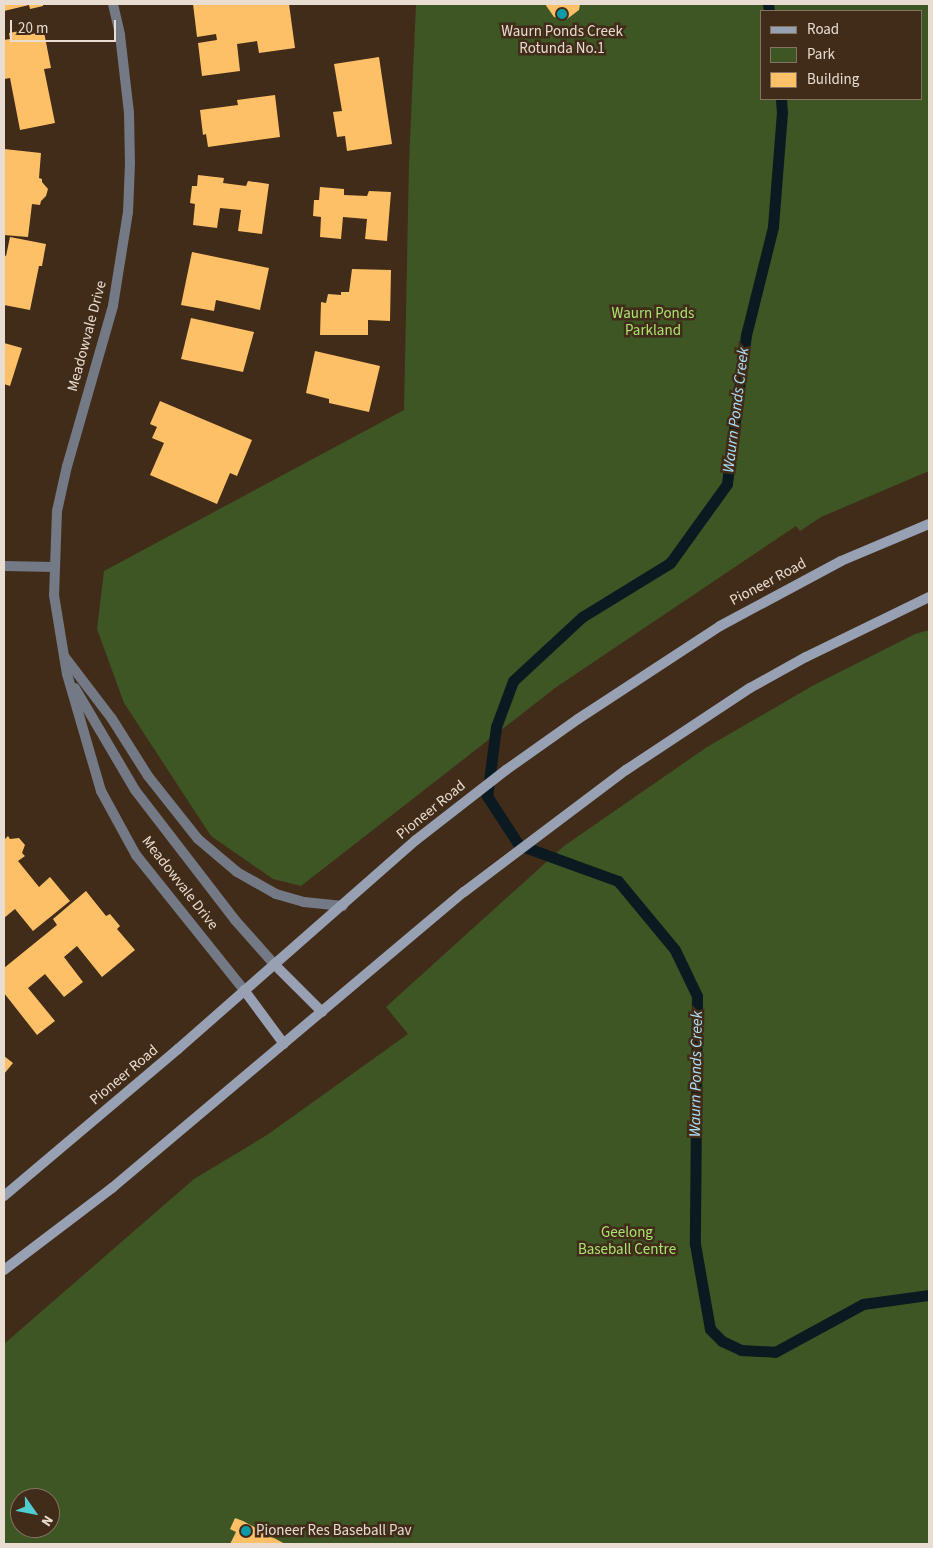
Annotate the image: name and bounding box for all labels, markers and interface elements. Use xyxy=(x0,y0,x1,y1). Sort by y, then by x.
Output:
marker: Waurn Ponds Creek Rotunda No.1 xyxy=(556,8,568,20)
scale bar xyxy=(12,10,119,42)
legend xyxy=(760,10,923,100)
text: 20 m xyxy=(18,18,48,39)
text: Road xyxy=(807,19,839,40)
place label: Waurn Ponds Creek Rotunda No.1 xyxy=(501,22,623,57)
text: Park xyxy=(807,44,835,65)
text: Building xyxy=(807,69,859,90)
street label: Meadowvale Drive xyxy=(64,279,110,393)
park label: Waurn Ponds Parkland xyxy=(612,304,694,339)
water label: Waurn Ponds Creek xyxy=(719,346,753,474)
street label: Pioneer Road xyxy=(727,554,809,610)
street label: Pioneer Road xyxy=(393,777,469,843)
street label: Meadowvale Drive xyxy=(138,833,222,933)
water label: Waurn Ponds Creek xyxy=(685,1011,707,1137)
street label: Pioneer Road xyxy=(86,1041,162,1109)
park label: Geelong Baseball Centre xyxy=(578,1223,676,1258)
north arrow xyxy=(10,1488,60,1538)
text: N xyxy=(36,1511,58,1530)
place label: Pioneer Res Baseball Pav xyxy=(256,1522,412,1540)
marker: Pioneer Res Baseball Pav xyxy=(240,1525,252,1537)

